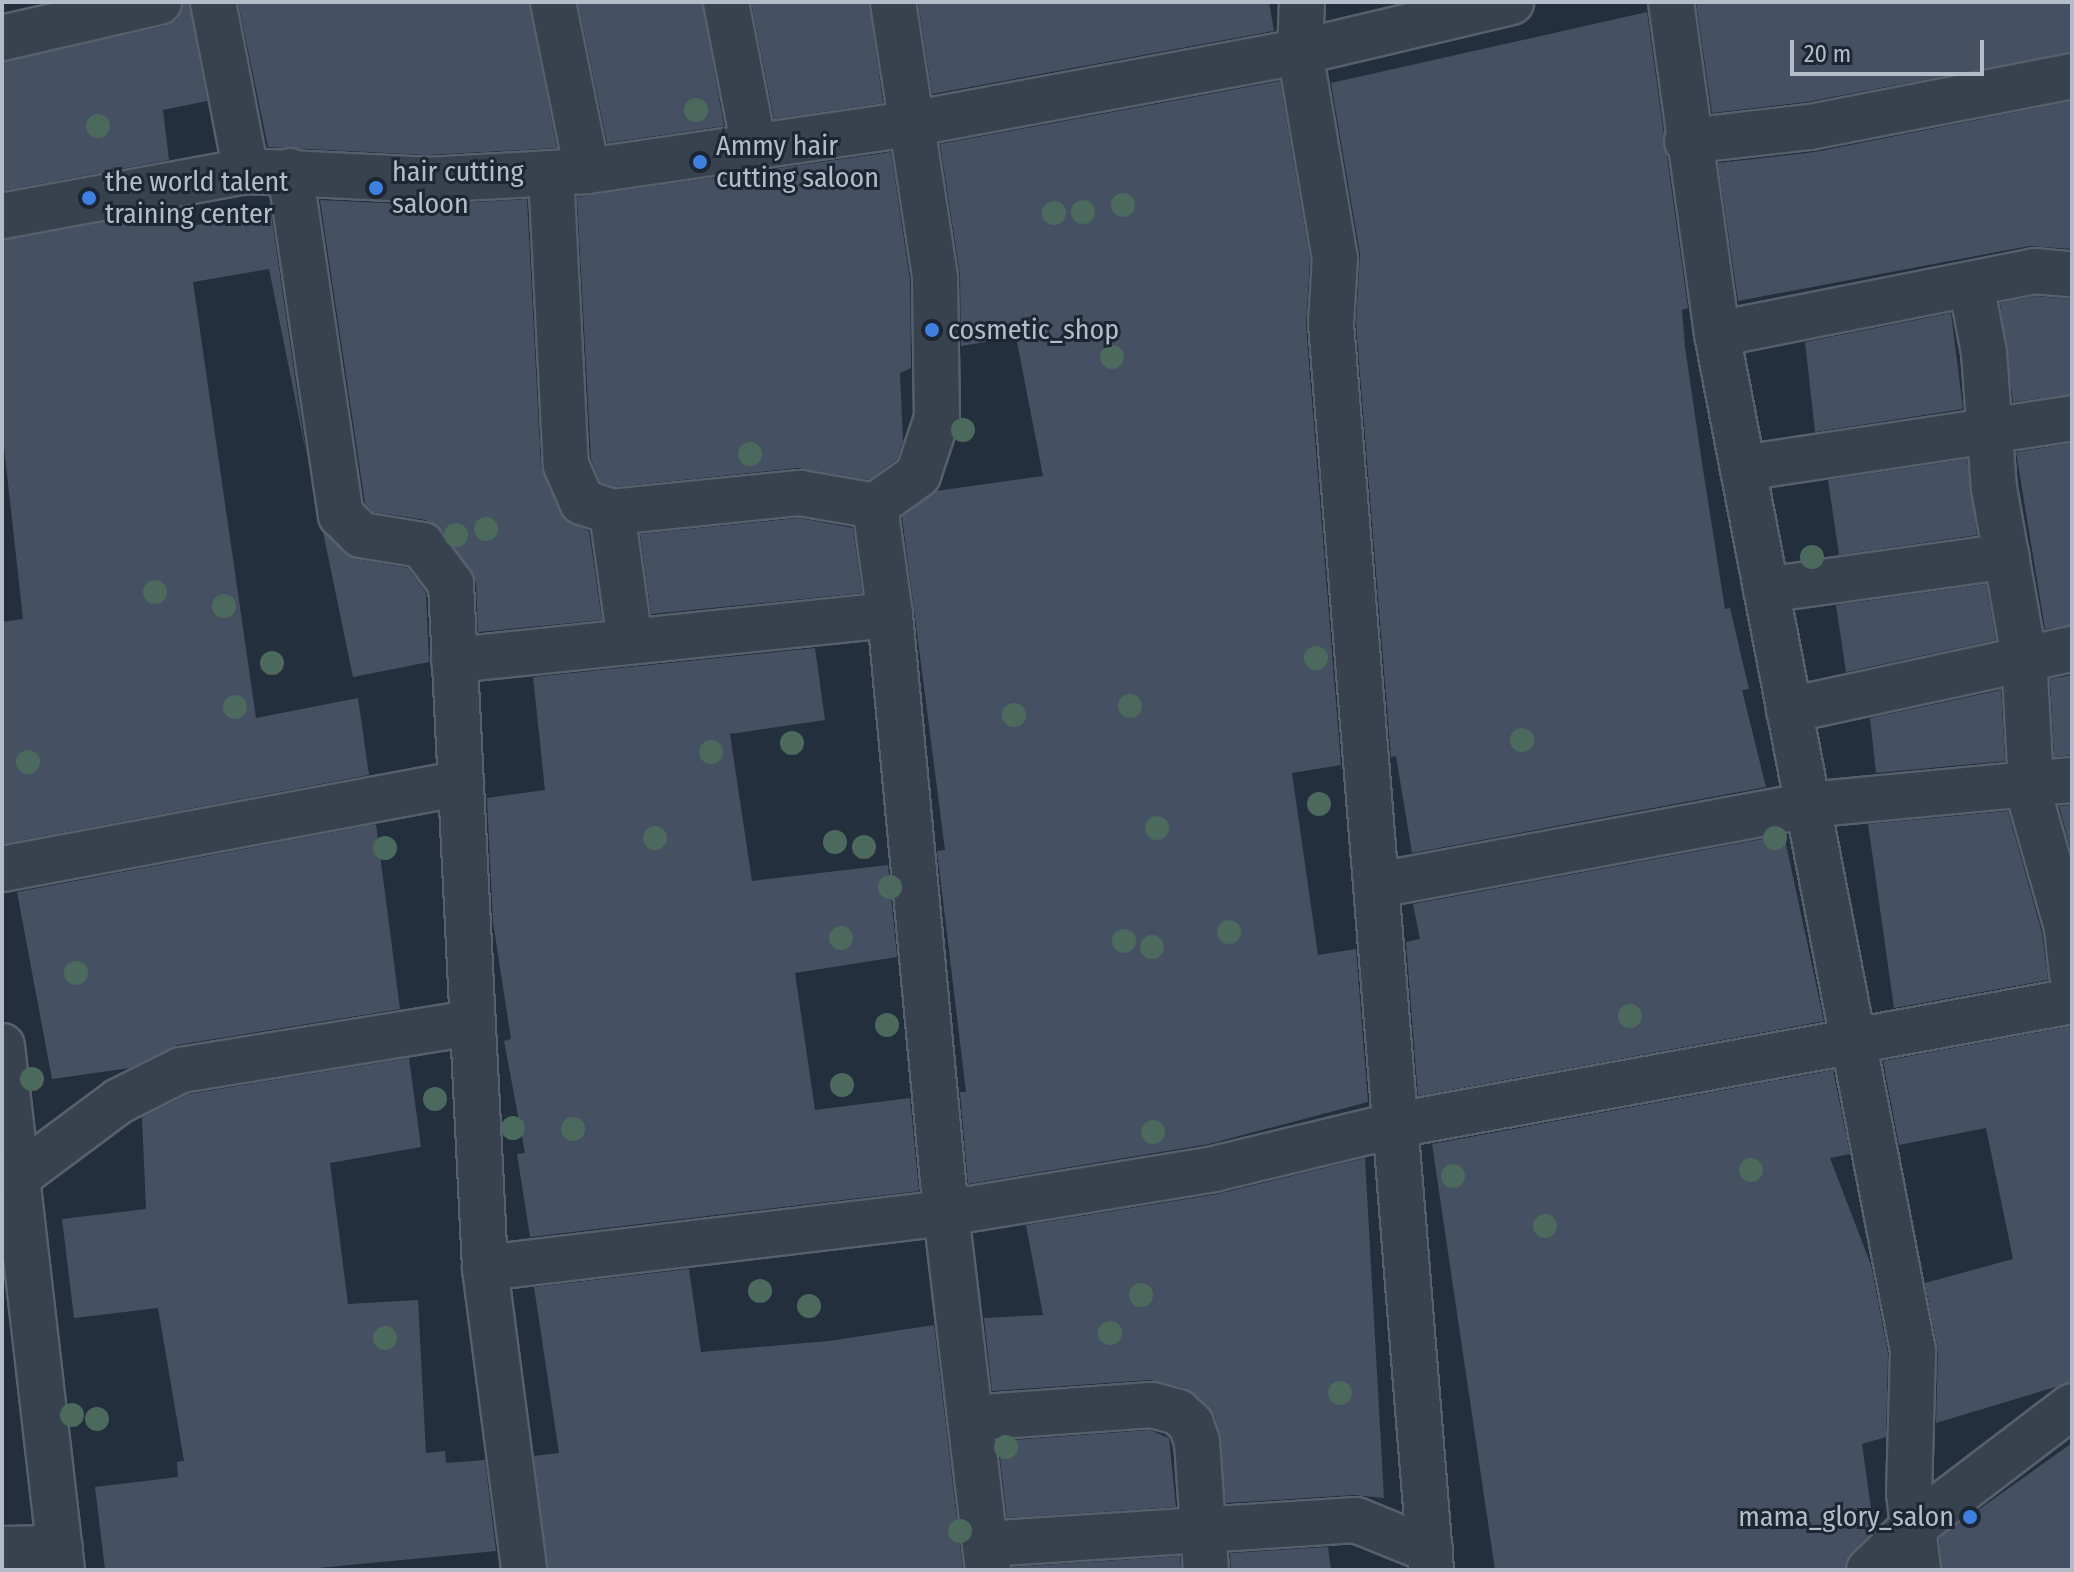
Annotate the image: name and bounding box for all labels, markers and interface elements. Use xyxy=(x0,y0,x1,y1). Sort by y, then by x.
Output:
scale bar xyxy=(1794,24,1988,74)
text: 20 m xyxy=(1804,40,1851,68)
place label: Ammy hair cutting saloon xyxy=(716,129,879,195)
marker: Ammy hair cutting saloon xyxy=(691,153,709,171)
place label: hair cutting saloon xyxy=(392,155,524,221)
place label: the world talent training center xyxy=(105,165,288,231)
marker: hair cutting saloon xyxy=(367,179,385,197)
marker: the world talent training center xyxy=(80,189,98,207)
place label: cosmetic_shop xyxy=(948,313,1119,347)
marker: cosmetic_shop xyxy=(923,321,941,339)
place label: mama_glory_salon xyxy=(1738,1500,1954,1534)
marker: mama_glory_salon xyxy=(1961,1508,1979,1526)

